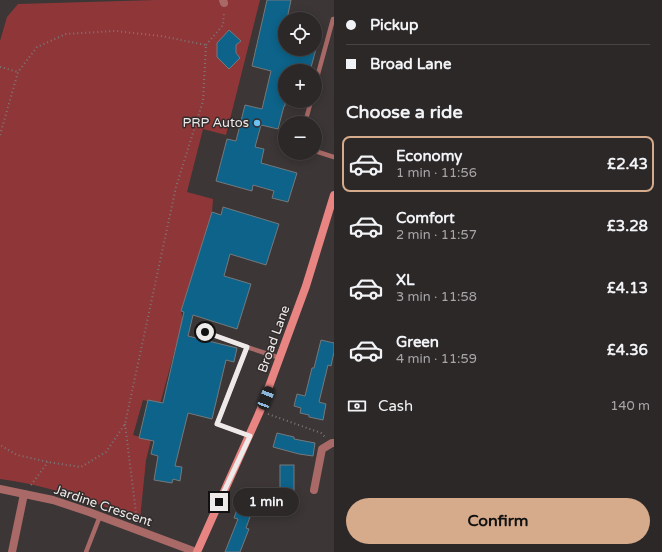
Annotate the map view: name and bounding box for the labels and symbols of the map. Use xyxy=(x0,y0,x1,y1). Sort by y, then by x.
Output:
place label: PRP Autos xyxy=(182,115,249,131)
marker: PRP Autos xyxy=(252,118,262,128)
street label: Broad Lane xyxy=(254,303,294,375)
route start xyxy=(196,323,214,341)
car xyxy=(256,385,276,411)
street label: Jardine Crescent xyxy=(52,482,154,530)
callout: 1 min xyxy=(233,488,299,516)
route end xyxy=(210,493,228,511)

